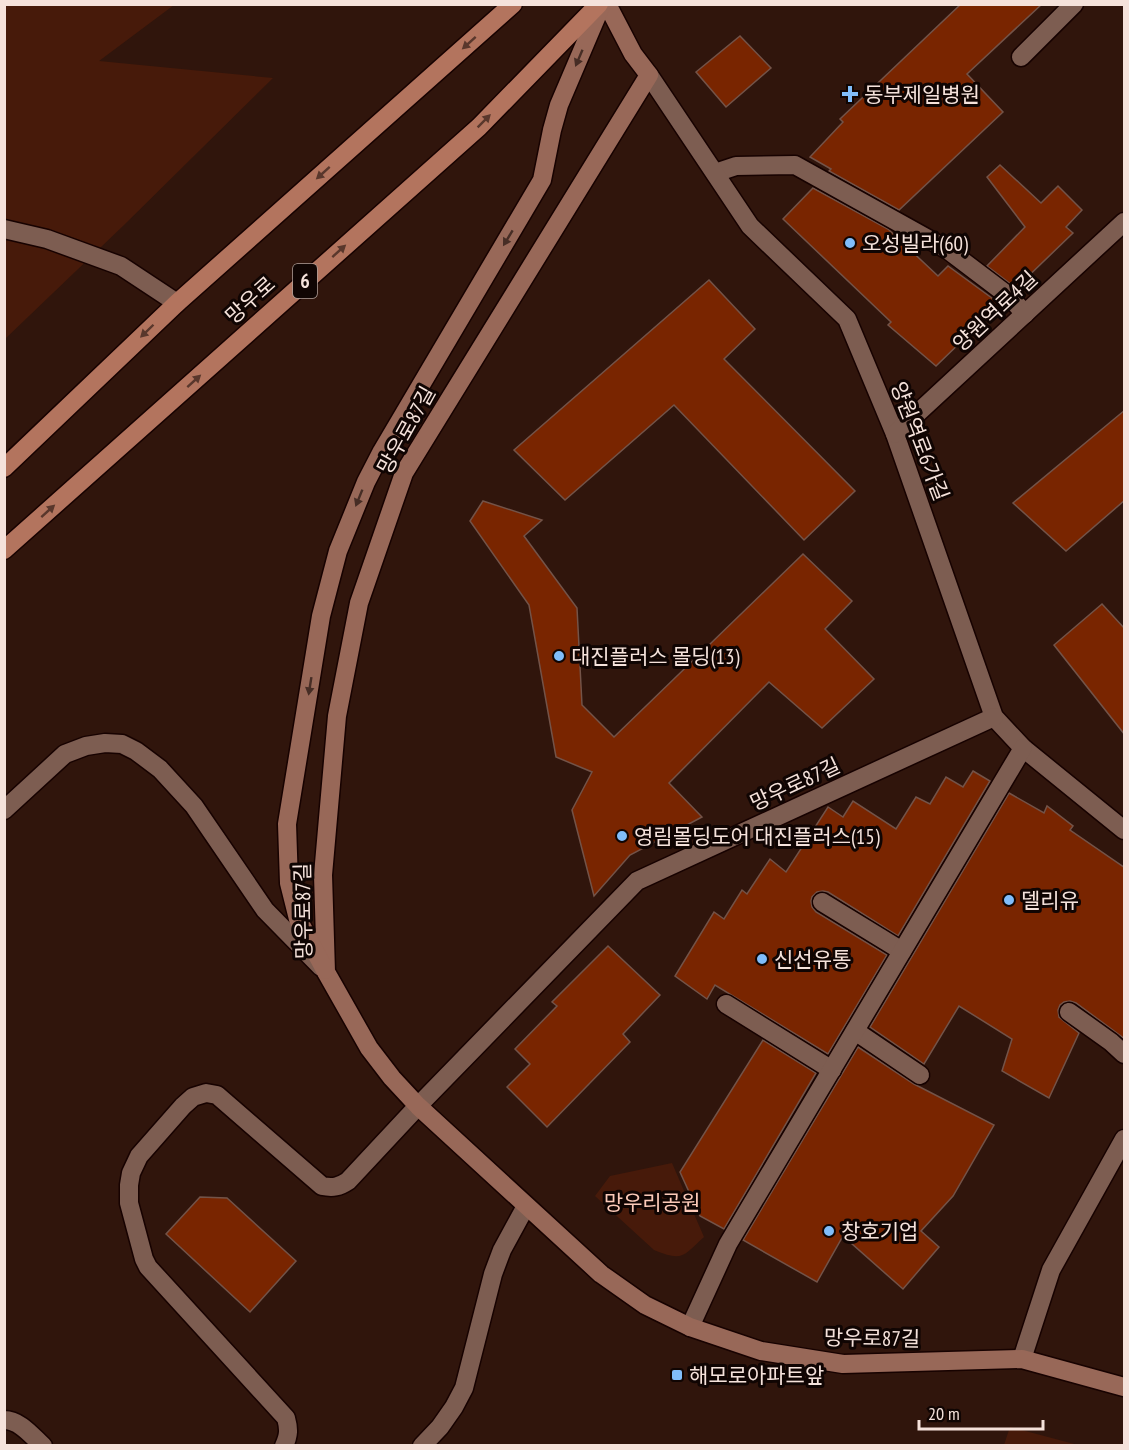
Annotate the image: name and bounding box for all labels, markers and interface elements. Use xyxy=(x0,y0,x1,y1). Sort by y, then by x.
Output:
one-way arrow xyxy=(462,36,477,49)
one-way arrow xyxy=(574,50,584,68)
place label: 동부제일병원 xyxy=(864,81,980,108)
marker: 동부제일병원 xyxy=(841,85,859,103)
one-way arrow xyxy=(477,114,491,128)
one-way arrow xyxy=(316,166,331,179)
one-way arrow xyxy=(503,230,513,247)
place label: 오성빌라(60) xyxy=(862,230,968,257)
marker: 오성빌라(60) xyxy=(843,236,857,250)
one-way arrow xyxy=(331,245,346,258)
road number: 6 xyxy=(293,264,317,298)
street label: 양원역로4길 xyxy=(947,265,1043,357)
street label: 망우로 xyxy=(219,271,281,329)
one-way arrow xyxy=(141,324,155,338)
one-way arrow xyxy=(186,374,201,388)
street label: 양원역로6가길 xyxy=(885,378,955,504)
street label: 망우로87길 xyxy=(371,381,441,479)
one-way arrow xyxy=(354,490,364,508)
one-way arrow xyxy=(40,505,55,518)
place label: 대진플러스 몰딩(13) xyxy=(571,643,739,670)
marker: 대진플러스 몰딩(13) xyxy=(552,649,566,663)
one-way arrow xyxy=(305,677,314,696)
street label: 망우로87길 xyxy=(746,751,844,817)
place label: 영림몰딩도어 대진플러스(15) xyxy=(634,823,880,850)
marker: 영림몰딩도어 대진플러스(15) xyxy=(615,829,629,843)
street label: 망우로87길 xyxy=(289,863,317,959)
place label: 델리유 xyxy=(1021,887,1079,914)
marker: 델리유 xyxy=(1002,893,1016,907)
place label: 신선유통 xyxy=(774,946,851,973)
marker: 신선유통 xyxy=(755,952,769,966)
park label: 망우리공원 xyxy=(604,1189,700,1216)
place label: 창호기업 xyxy=(841,1218,918,1245)
marker: 창호기업 xyxy=(822,1224,836,1238)
street label: 망우로87길 xyxy=(824,1324,920,1352)
place label: 해모로아파트앞 xyxy=(689,1362,824,1389)
marker: 해모로아파트앞 xyxy=(670,1368,684,1382)
scale bar xyxy=(919,1393,1044,1431)
text: 20 m xyxy=(928,1402,960,1425)

